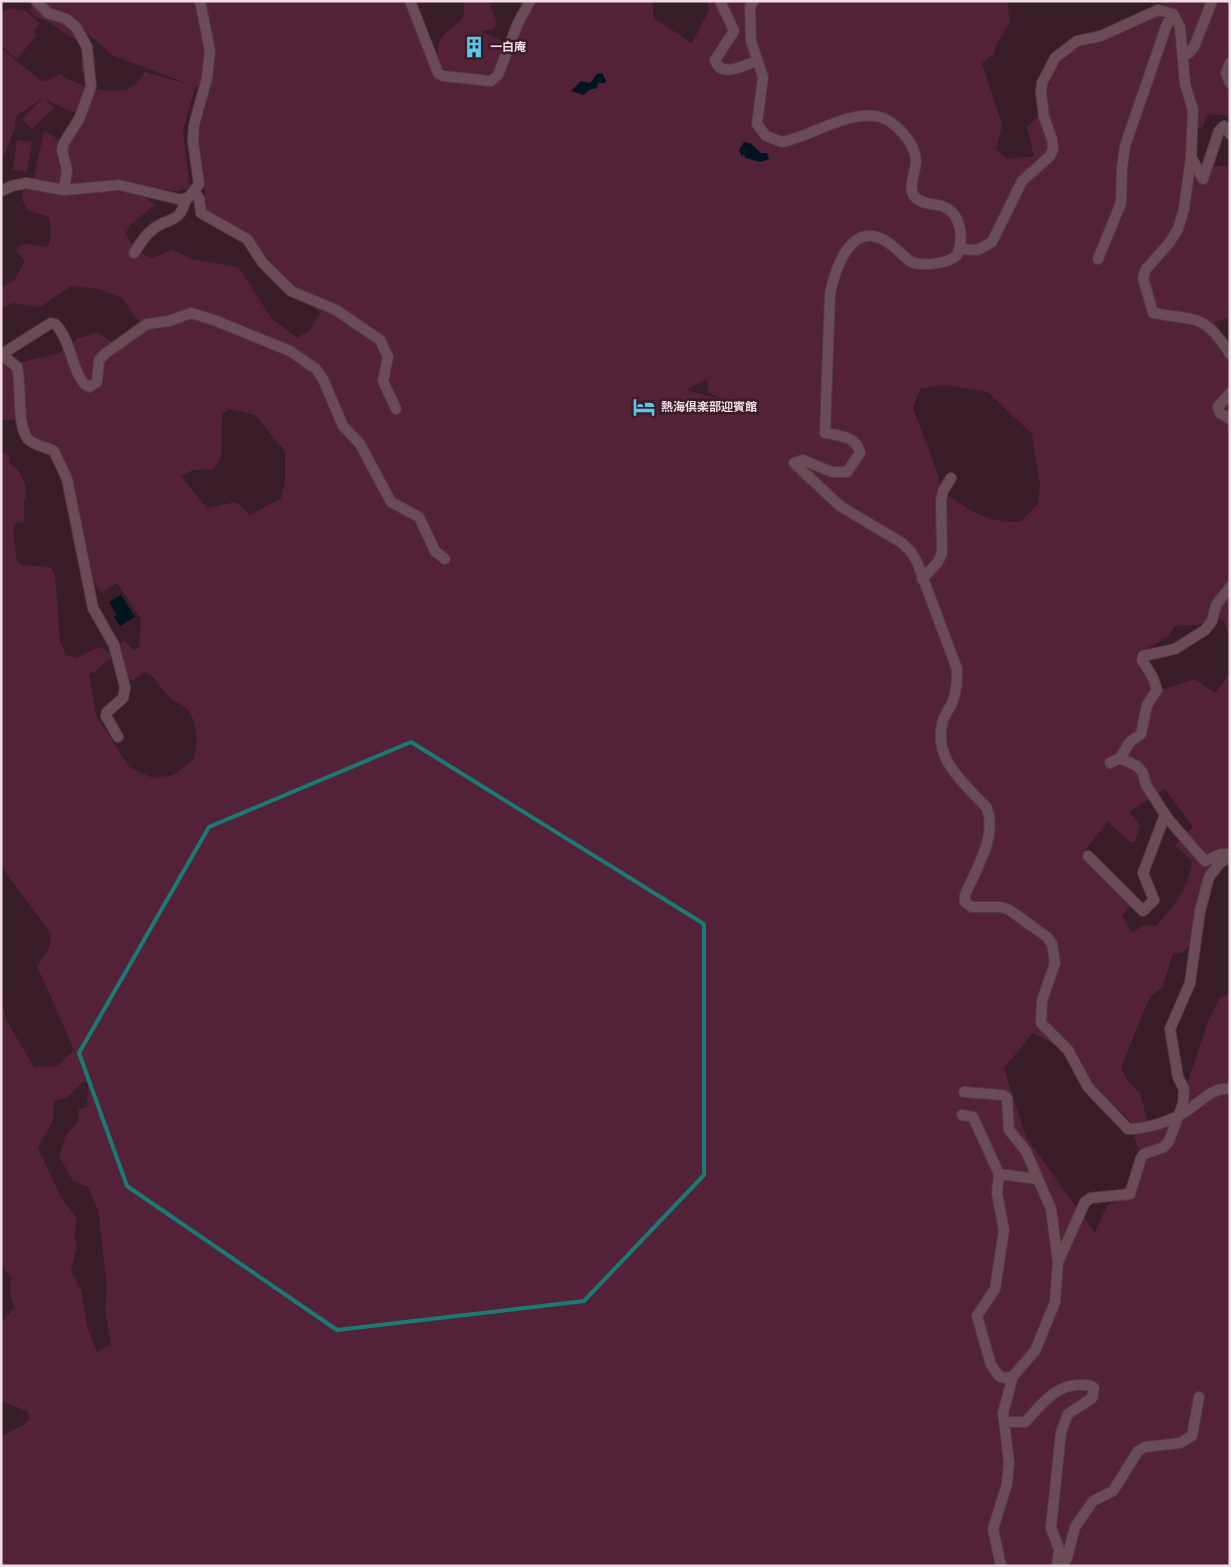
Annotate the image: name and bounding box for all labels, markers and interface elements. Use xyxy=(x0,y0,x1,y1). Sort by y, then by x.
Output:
building icon: 一白庵 xyxy=(461,34,487,60)
place label: 一白庵 xyxy=(490,37,526,56)
hotel icon: 熱海倶楽部迎賓館 xyxy=(631,394,657,420)
place label: 熱海倶楽部迎賓館 xyxy=(661,397,757,416)

